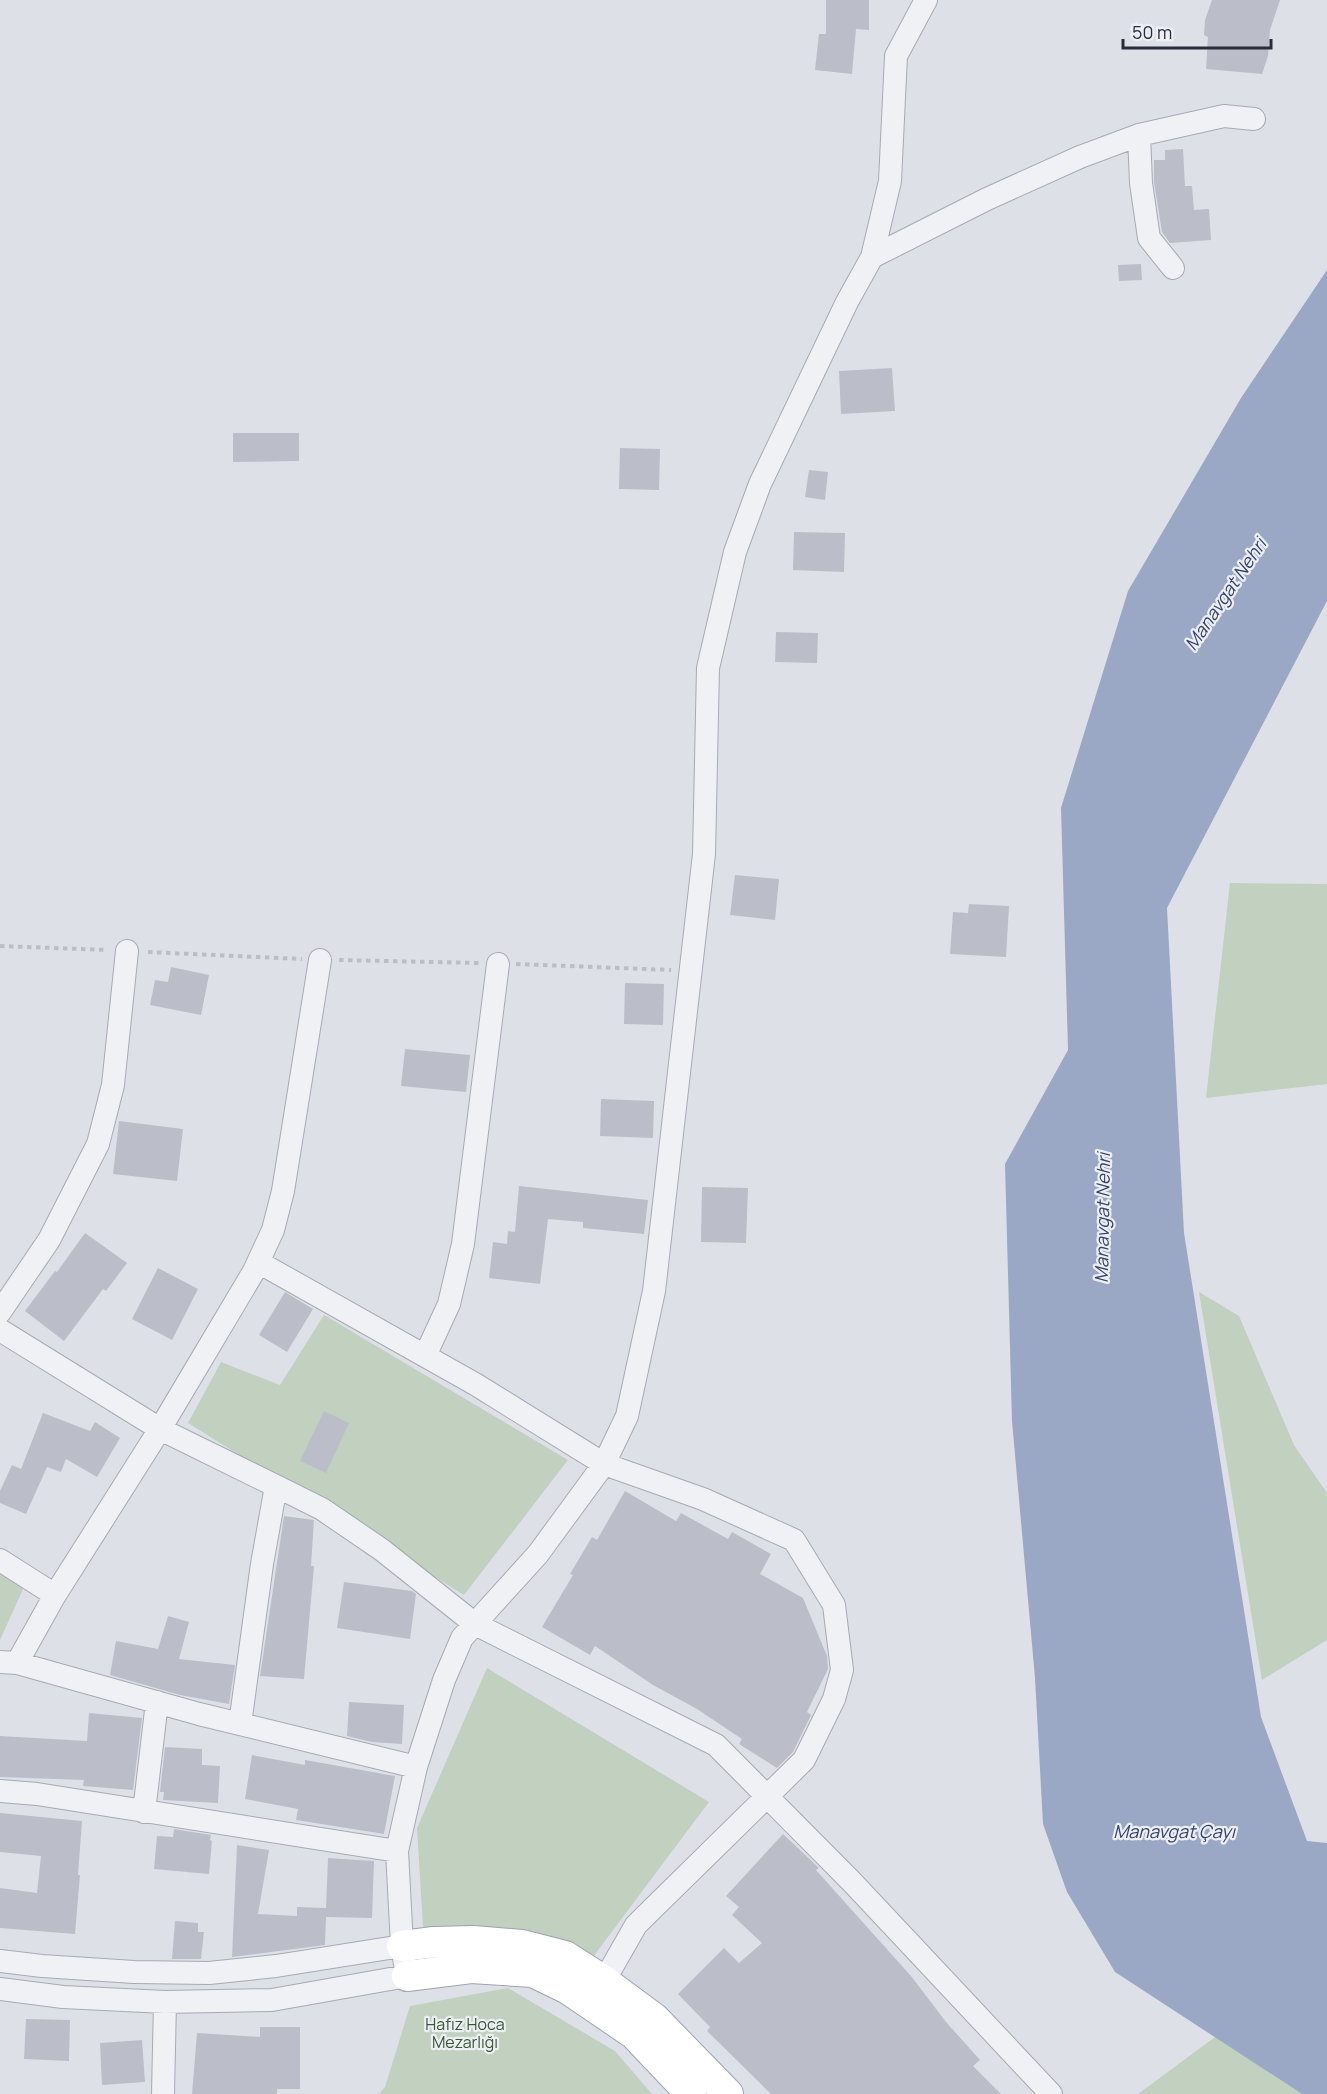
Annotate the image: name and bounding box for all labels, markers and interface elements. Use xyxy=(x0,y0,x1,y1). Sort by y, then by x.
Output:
scale bar xyxy=(1123,12,1272,50)
text: 50 m xyxy=(1132,20,1172,44)
water label: Manavgat Nehri xyxy=(1179,531,1273,655)
water label: Manavgat Nehri xyxy=(1089,1150,1115,1283)
water label: Manavgat Çayı xyxy=(1113,1819,1237,1843)
park label: Hafız Hoca Mezarlığı xyxy=(425,2013,505,2053)

